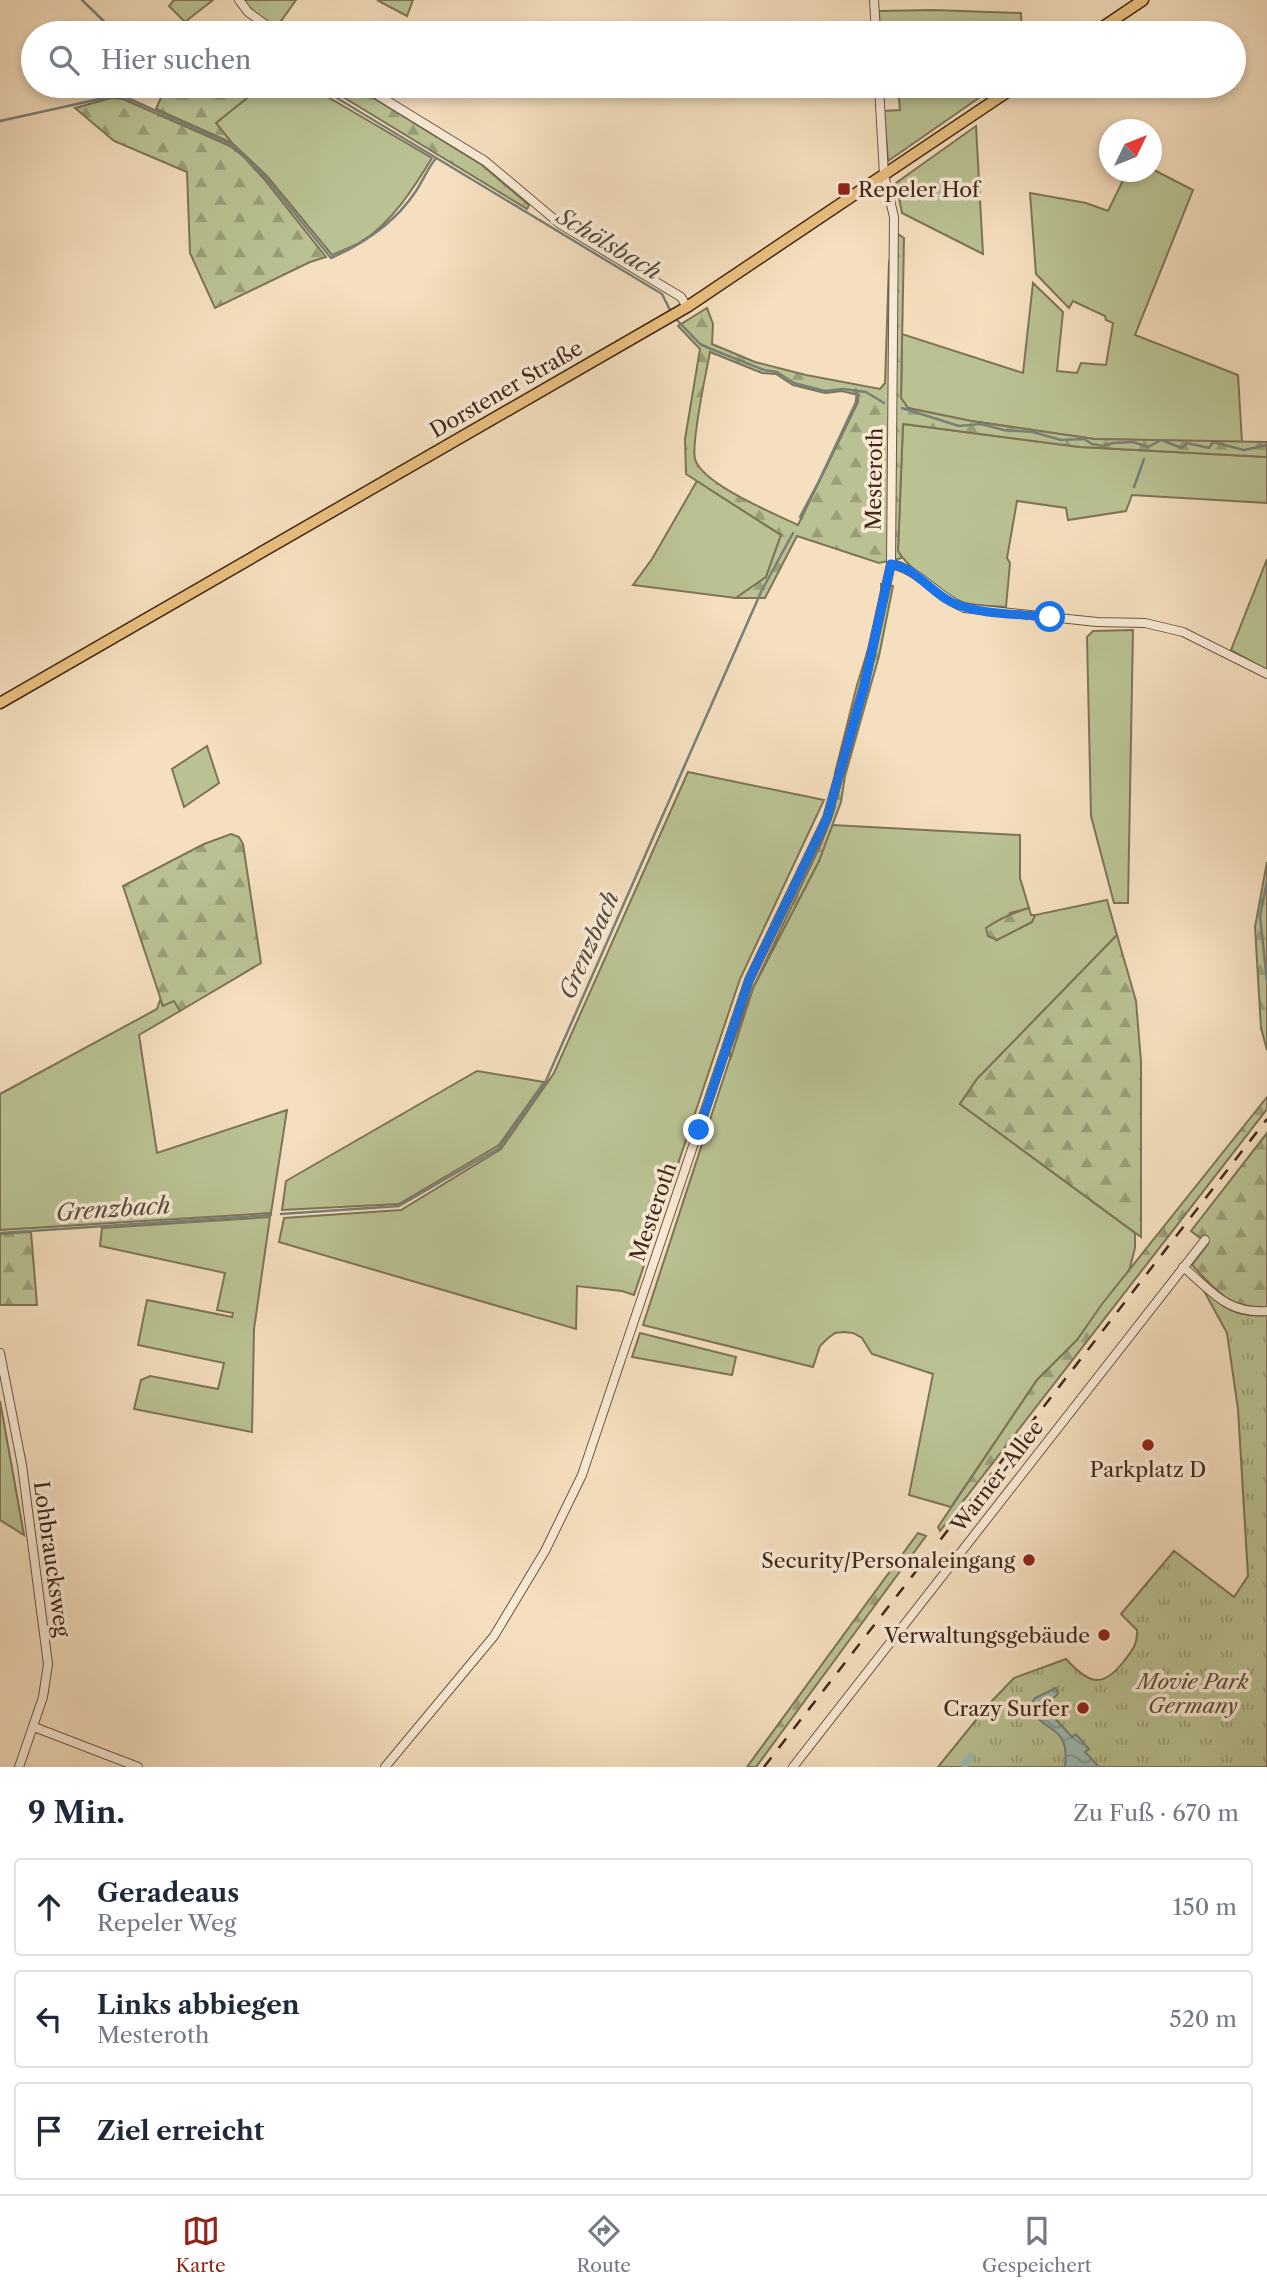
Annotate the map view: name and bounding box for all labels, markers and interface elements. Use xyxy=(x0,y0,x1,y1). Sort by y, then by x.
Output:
search box xyxy=(21,21,1246,98)
icon: search xyxy=(45,41,83,79)
text: Hier suchen xyxy=(101,44,251,76)
north arrow xyxy=(1099,119,1162,182)
place label: Repeler Hof xyxy=(858,177,982,202)
marker: Repeler Hof xyxy=(836,181,852,197)
water label: Schölsbach xyxy=(550,201,666,286)
street label: Dorstener Straße xyxy=(425,335,587,443)
street label: Mesteroth xyxy=(861,427,887,531)
route start xyxy=(1034,601,1065,632)
water label: Grenzbach xyxy=(553,887,625,1003)
route end xyxy=(683,1114,714,1145)
street label: Mesteroth xyxy=(624,1159,682,1265)
water label: Grenzbach xyxy=(55,1191,171,1227)
street label: Warner-Allee xyxy=(945,1415,1048,1538)
marker: Parkplatz D xyxy=(1140,1437,1156,1453)
place label: Parkplatz D xyxy=(1090,1457,1206,1482)
street label: Lohbraucksweg xyxy=(29,1479,75,1639)
place label: Security/Personaleingang xyxy=(761,1548,1016,1573)
marker: Security/Personaleingang xyxy=(1021,1552,1037,1568)
place label: Verwaltungsgebäude xyxy=(883,1623,1090,1648)
marker: Verwaltungsgebäude xyxy=(1096,1627,1112,1643)
park label: Movie Park Germany xyxy=(1134,1669,1249,1718)
place label: Crazy Surfer xyxy=(943,1696,1069,1721)
marker: Crazy Surfer xyxy=(1075,1700,1091,1716)
text: 9 Min. xyxy=(28,1794,125,1831)
text: Zu Fuß · 670 m xyxy=(1073,1799,1239,1827)
text: Geradeaus xyxy=(97,1877,239,1909)
icon: ahead xyxy=(30,1888,68,1926)
text: 150 m xyxy=(1173,1893,1237,1921)
text: Repeler Weg xyxy=(97,1909,236,1937)
text: Links abbiegen xyxy=(97,1989,300,2021)
icon: left xyxy=(30,2000,68,2038)
text: 520 m xyxy=(1169,2005,1237,2033)
text: Mesteroth xyxy=(97,2021,210,2049)
icon: arrive xyxy=(30,2112,68,2150)
text: Ziel erreicht xyxy=(97,2115,264,2147)
tab: Karte xyxy=(175,2212,226,2277)
tab: Route xyxy=(577,2212,631,2277)
tab: Gespeichert xyxy=(982,2212,1092,2277)

